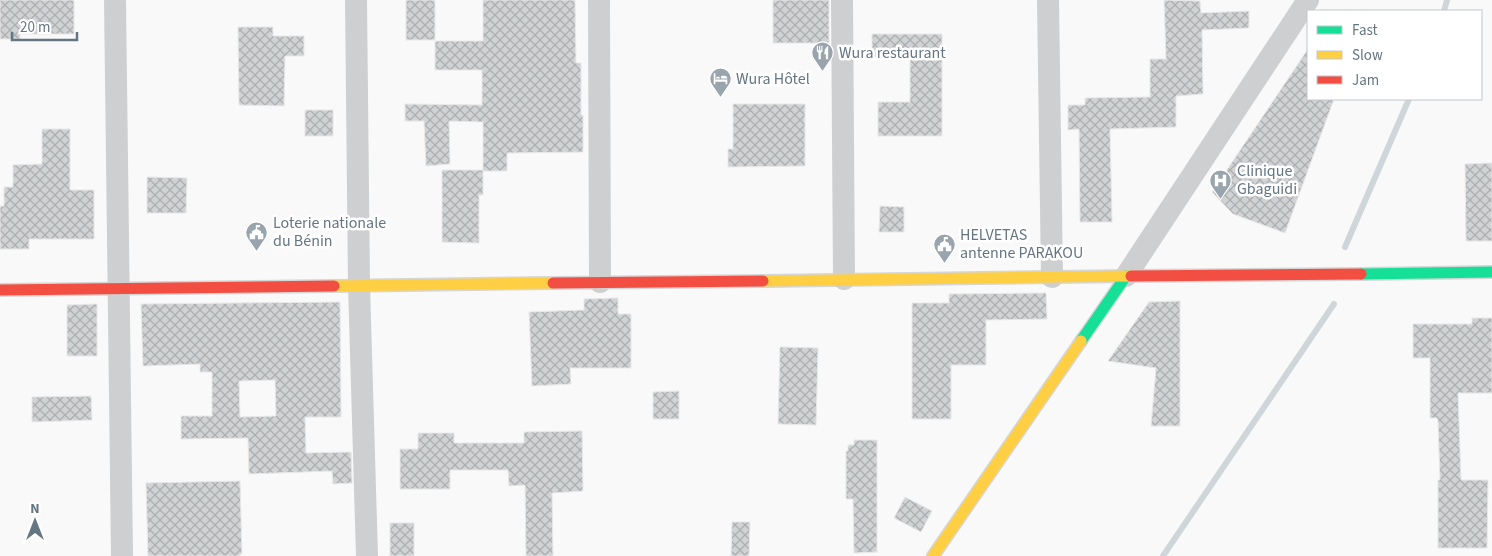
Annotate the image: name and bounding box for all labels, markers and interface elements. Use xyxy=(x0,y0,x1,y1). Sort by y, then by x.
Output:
scale bar xyxy=(12,10,78,42)
legend xyxy=(1307,10,1482,100)
text: 20 m xyxy=(20,17,50,38)
text: Fast xyxy=(1352,20,1378,41)
restaurant icon: Wura restaurant xyxy=(811,41,835,72)
place label: Wura restaurant xyxy=(839,42,946,64)
text: Slow xyxy=(1352,45,1383,66)
hotel icon: Wura Hôtel xyxy=(708,67,732,98)
place label: Wura Hôtel xyxy=(736,68,810,90)
text: Jam xyxy=(1352,70,1379,91)
place label: Clinique Gbaguidi xyxy=(1237,160,1297,200)
hospital icon: Clinique Gbaguidi xyxy=(1209,168,1233,199)
place label: Loterie nationale du Bénin xyxy=(273,212,386,252)
public building icon: Loterie nationale du Bénin xyxy=(245,220,269,251)
place label: HELVETAS antenne PARAKOU xyxy=(960,224,1083,264)
public building icon: HELVETAS antenne PARAKOU xyxy=(932,232,956,263)
north arrow xyxy=(10,496,60,546)
text: N xyxy=(30,499,40,519)

